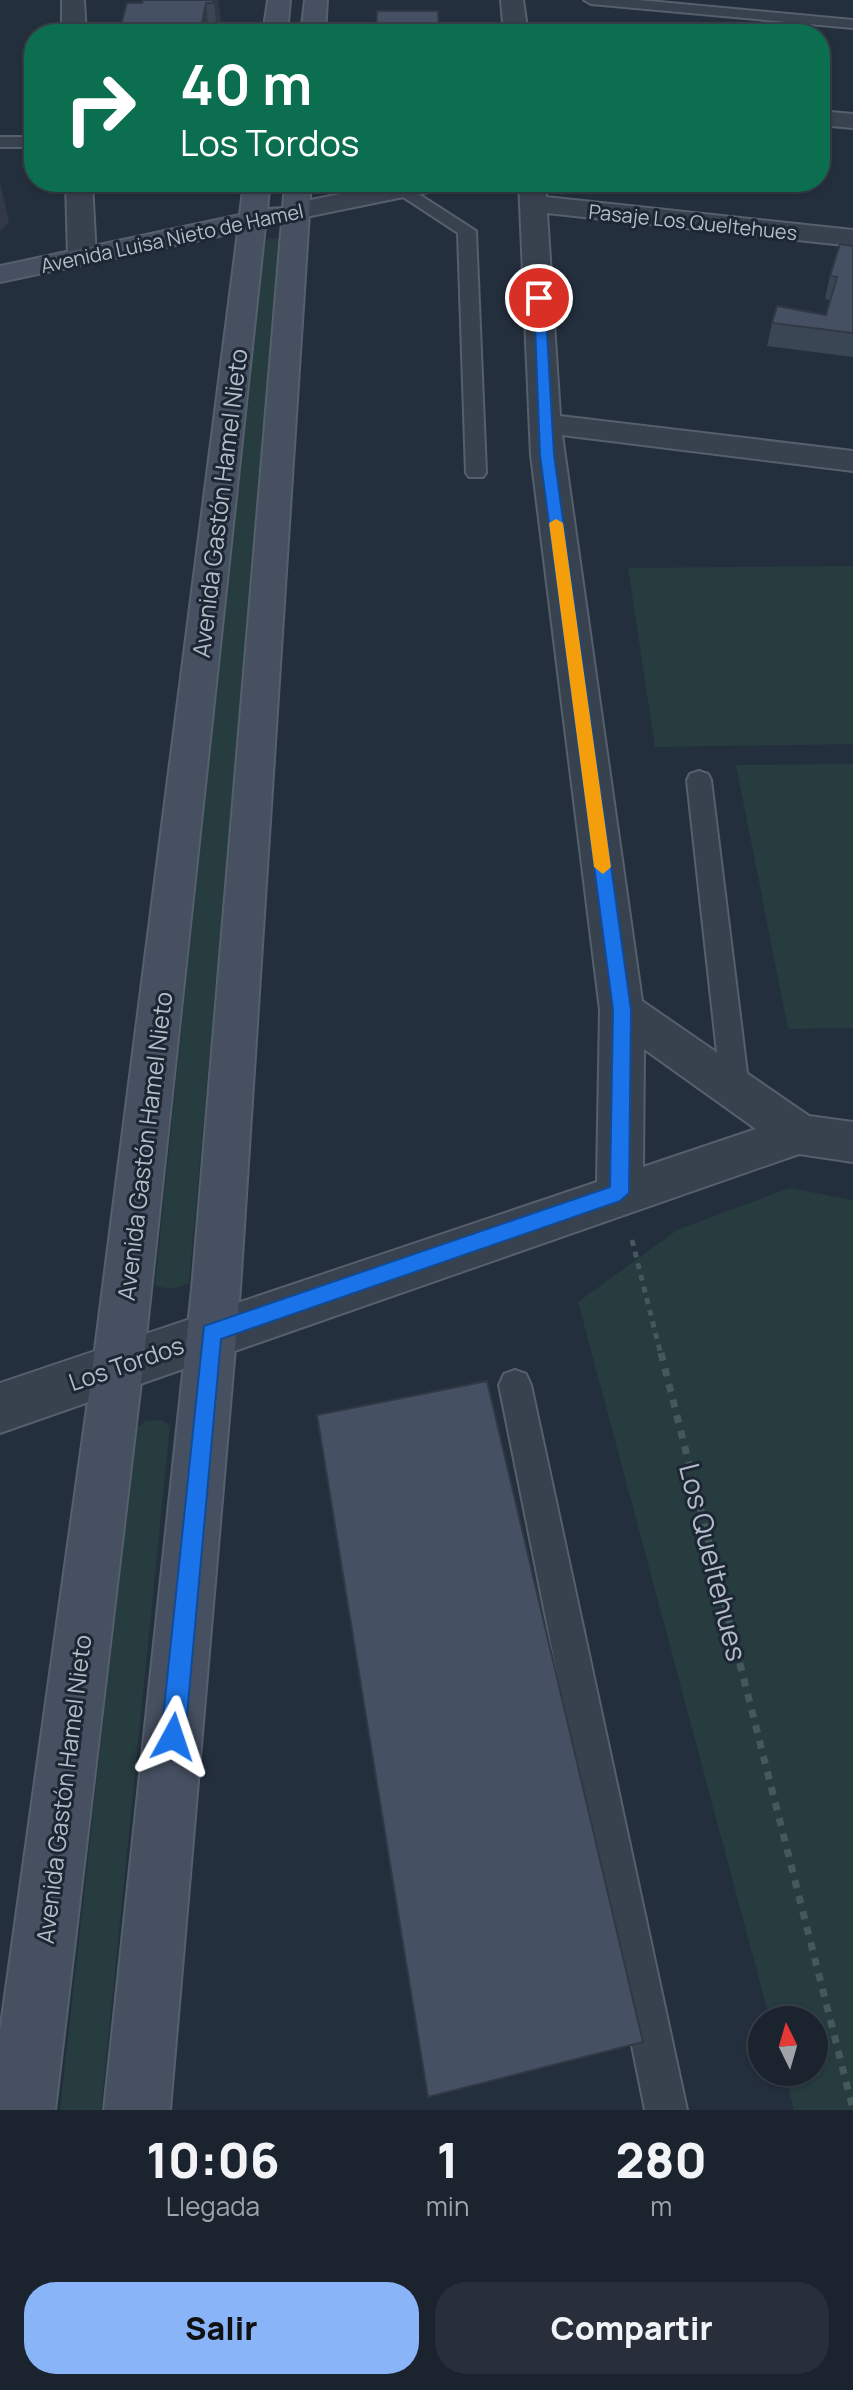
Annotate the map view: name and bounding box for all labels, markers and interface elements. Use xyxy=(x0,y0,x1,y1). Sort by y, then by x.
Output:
text: 40 m xyxy=(180,45,312,122)
icon: right xyxy=(48,56,152,160)
text: Los Tordos xyxy=(180,118,359,167)
street label: Avenida Luisa Nieto de Hamel xyxy=(38,197,306,279)
street label: Pasaje Los Queltehues xyxy=(587,198,799,246)
pin xyxy=(505,264,573,332)
icon: arrive xyxy=(517,276,561,320)
street label: Avenida Gastón Hamel Nieto xyxy=(184,347,254,659)
street label: Avenida Gastón Hamel Nieto xyxy=(109,990,179,1302)
street label: Los Tordos xyxy=(64,1328,188,1398)
street label: Los Queltehues xyxy=(671,1459,757,1665)
street label: Avenida Gastón Hamel Nieto xyxy=(28,1633,98,1945)
position arrow xyxy=(131,1695,215,1779)
north arrow xyxy=(748,2006,828,2086)
map controls xyxy=(748,2006,828,2086)
text: 10:06 xyxy=(146,2127,280,2192)
text: 1 xyxy=(437,2127,459,2192)
text: 280 xyxy=(616,2127,707,2192)
text: Llegada xyxy=(166,2188,260,2224)
text: min xyxy=(426,2188,469,2224)
text: m xyxy=(650,2188,672,2224)
button: Salir xyxy=(24,2282,419,2374)
button: Compartir xyxy=(435,2282,829,2374)

